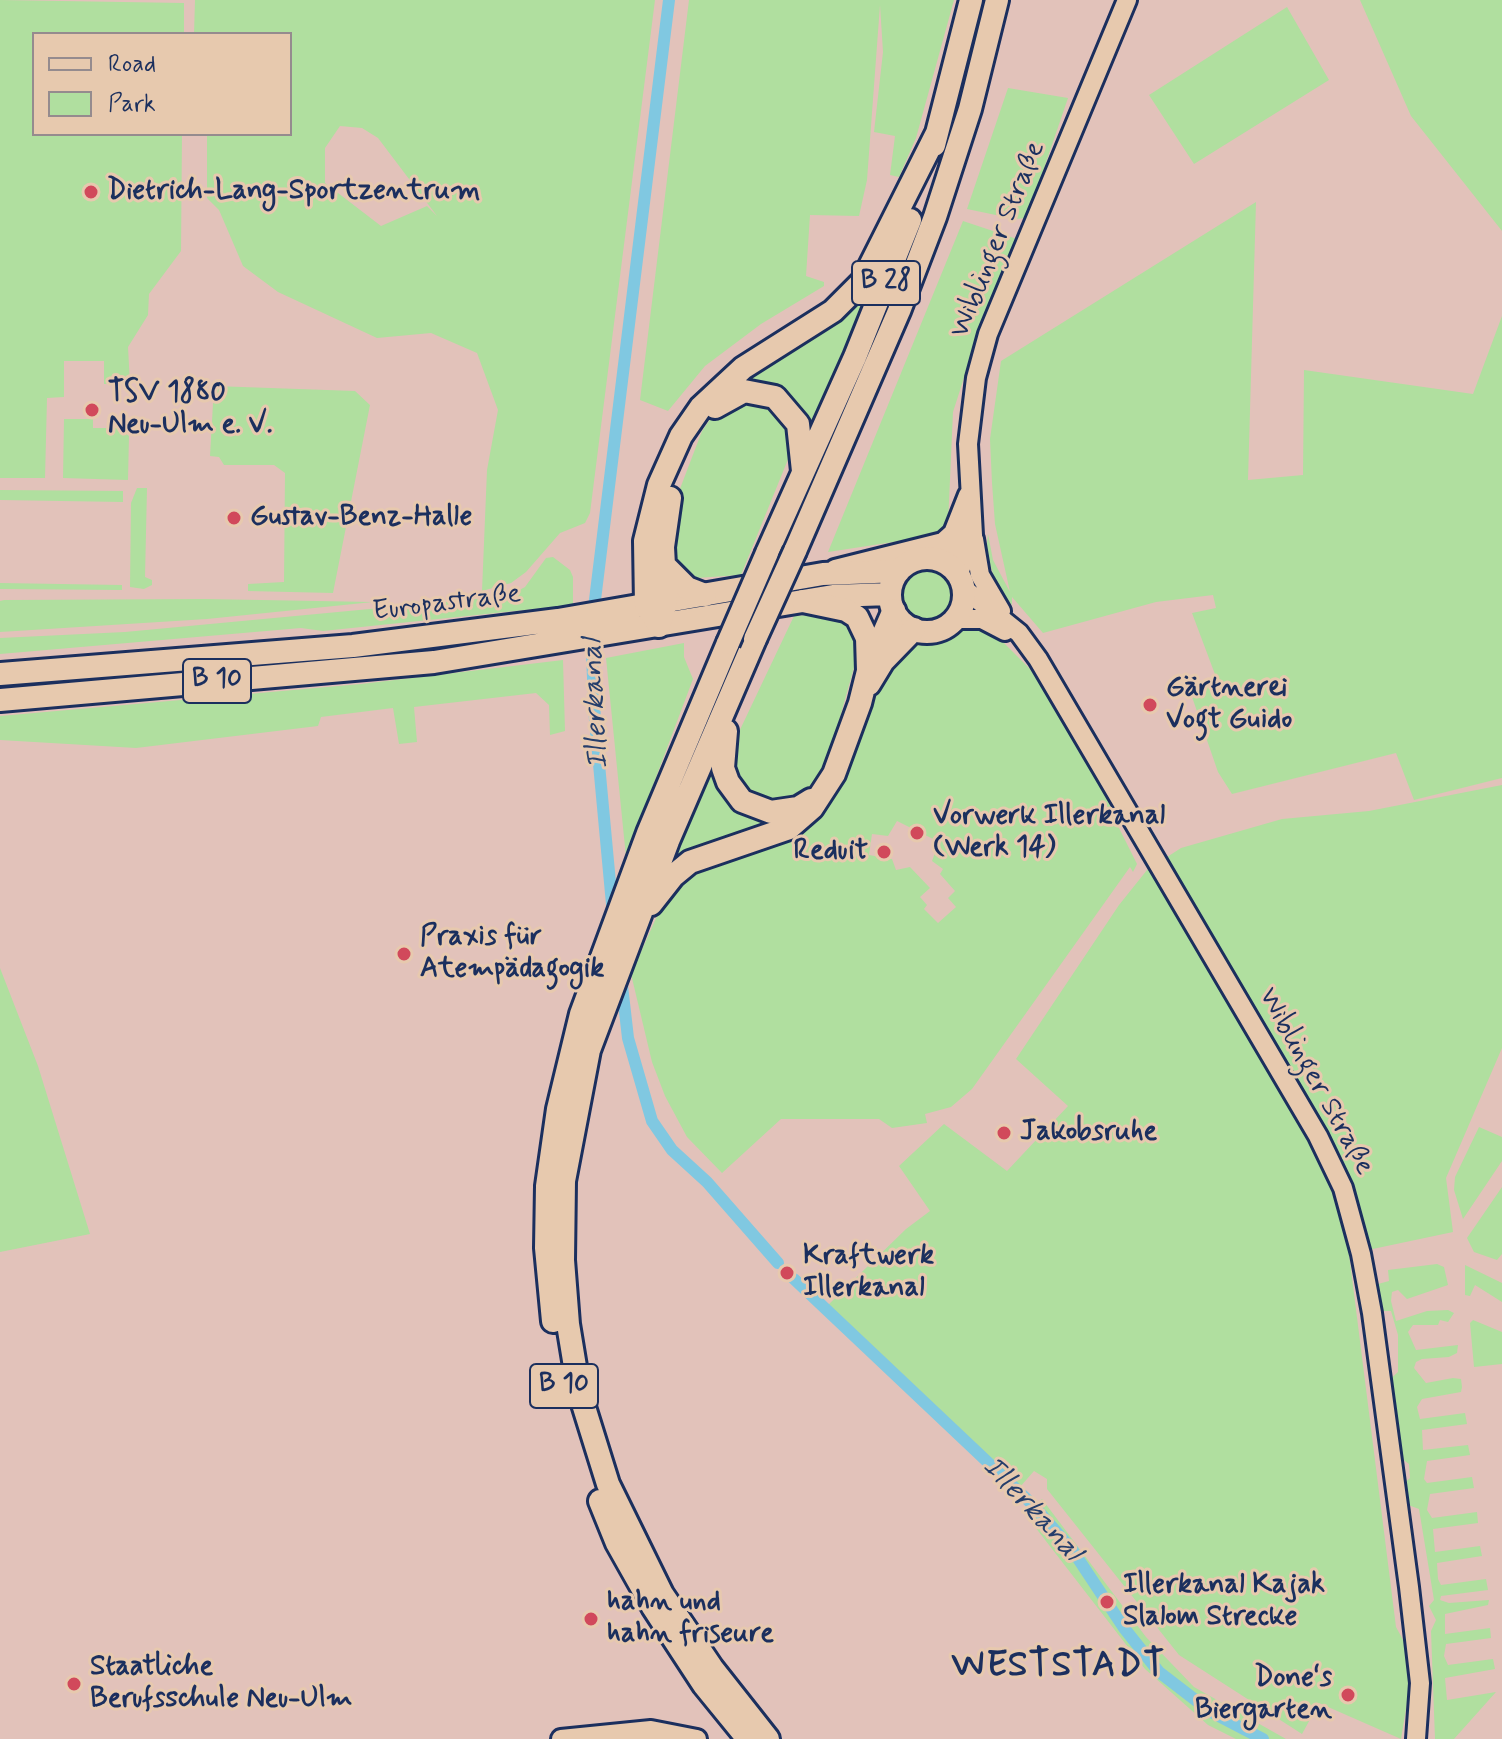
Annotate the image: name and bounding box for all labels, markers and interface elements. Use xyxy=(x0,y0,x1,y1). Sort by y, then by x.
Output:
legend xyxy=(32,32,292,136)
text: Road xyxy=(108,49,156,80)
text: Park xyxy=(108,89,156,120)
street label: Wiblinger Straße xyxy=(944,137,1054,343)
place label: Dietrich-Lang-Sportzentrum xyxy=(107,175,480,209)
marker: Dietrich-Lang-Sportzentrum xyxy=(82,183,100,201)
road number: B 28 xyxy=(852,261,920,305)
place label: TSV 1880 Neu-Ulm e. V. xyxy=(108,377,273,443)
marker: TSV 1880 Neu-Ulm e. V. xyxy=(83,401,101,419)
place label: Gustav-Benz-Halle xyxy=(250,501,472,535)
marker: Gustav-Benz-Halle xyxy=(225,509,243,527)
street label: Europastraße xyxy=(371,578,523,630)
water label: Illerkanal xyxy=(576,638,618,770)
road number: B 10 xyxy=(183,659,251,703)
place label: Gärtnerei Vogt Guido xyxy=(1166,672,1292,738)
marker: Gärtnerei Vogt Guido xyxy=(1141,696,1159,714)
place label: Vorwerk Illerkanal (Werk 14) xyxy=(933,800,1165,866)
marker: Vorwerk Illerkanal (Werk 14) xyxy=(908,824,926,842)
place label: Reduit xyxy=(794,835,868,869)
marker: Reduit xyxy=(875,843,893,861)
place label: Praxis für Atempädagogik xyxy=(420,921,604,987)
marker: Praxis für Atempädagogik xyxy=(395,945,413,963)
street label: Wiblinger Straße xyxy=(1250,983,1380,1181)
place label: Jakobsruhe xyxy=(1020,1116,1157,1150)
marker: Jakobsruhe xyxy=(995,1124,1013,1142)
place label: Kraftwerk Illerkanal xyxy=(803,1240,934,1306)
marker: Kraftwerk Illerkanal xyxy=(778,1264,796,1282)
road number: B 10 xyxy=(530,1364,598,1408)
water label: Illerkanal xyxy=(973,1450,1089,1570)
place label: Illerkanal Kajak Slalom Strecke xyxy=(1123,1569,1325,1635)
place label: hahn und hahn friseure xyxy=(607,1586,774,1652)
marker: Illerkanal Kajak Slalom Strecke xyxy=(1098,1593,1116,1611)
marker: hahn und hahn friseure xyxy=(582,1610,600,1628)
district label: WESTSTADT xyxy=(947,1645,1171,1689)
place label: Staatliche Berufsschule Neu-Ulm xyxy=(90,1651,352,1717)
place label: Done‘s Biergarten xyxy=(1195,1662,1332,1728)
marker: Staatliche Berufsschule Neu-Ulm xyxy=(65,1675,83,1693)
marker: Done‘s Biergarten xyxy=(1339,1686,1357,1704)

